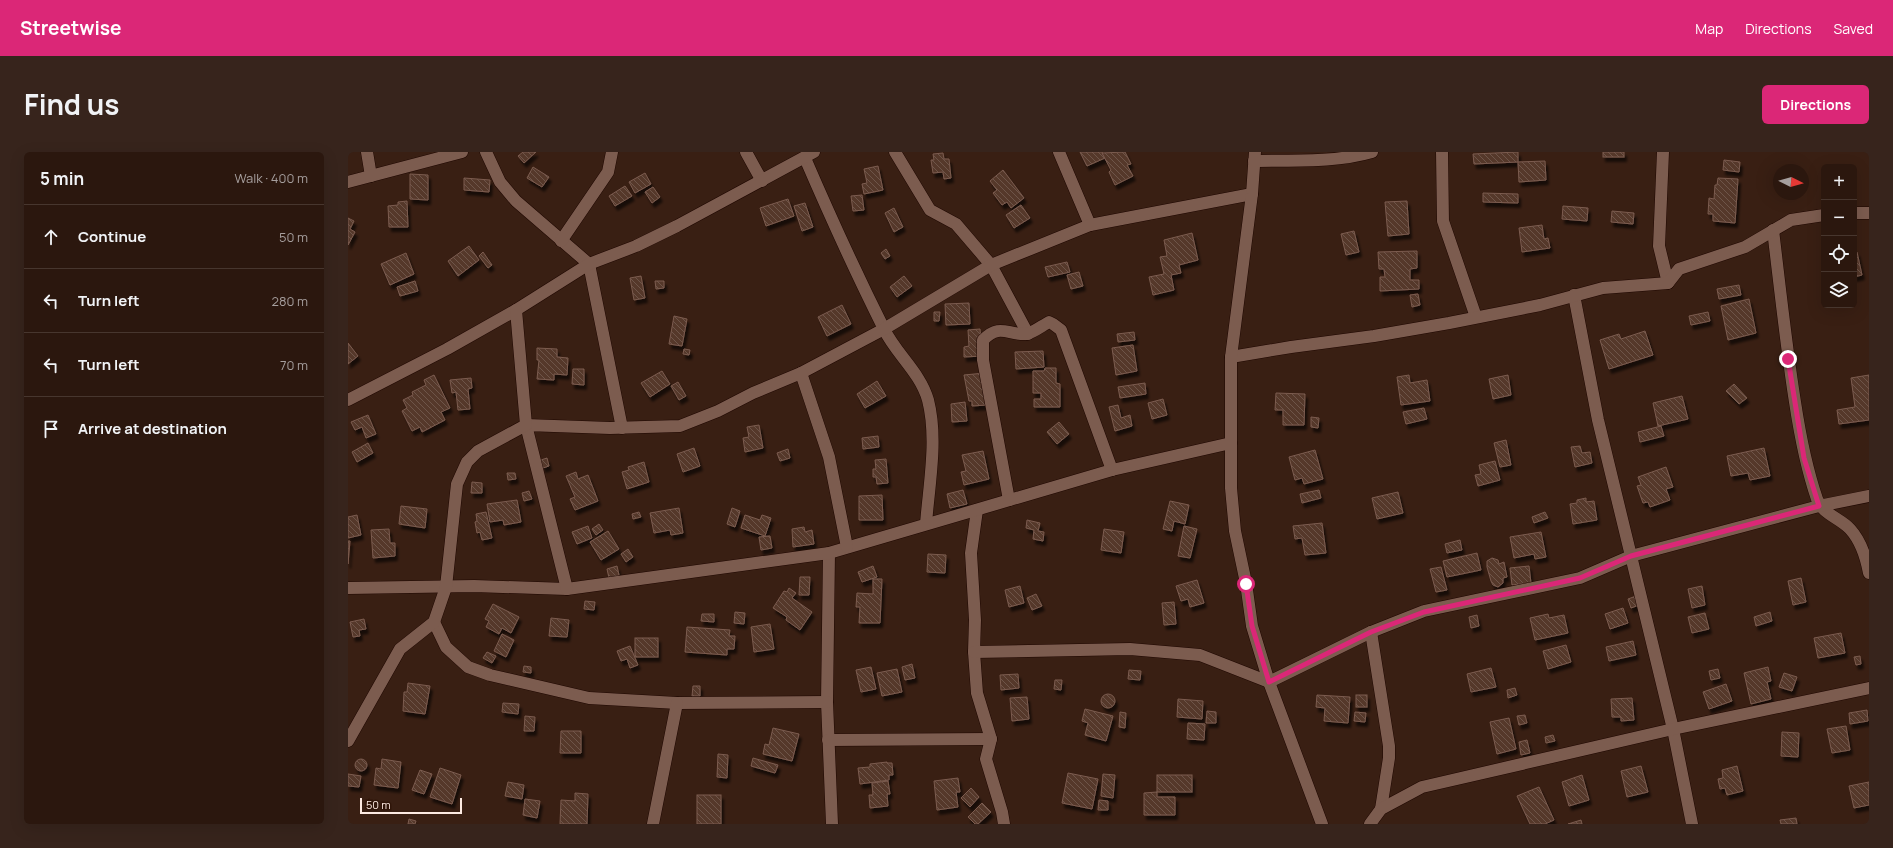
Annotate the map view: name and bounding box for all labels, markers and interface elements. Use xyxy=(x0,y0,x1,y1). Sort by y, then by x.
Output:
text: Streetwise xyxy=(20,15,122,41)
text: Map xyxy=(1695,19,1723,38)
text: Directions xyxy=(1745,19,1812,38)
text: Saved xyxy=(1834,19,1873,38)
text: Find us xyxy=(24,85,119,123)
button: Directions xyxy=(1762,85,1869,124)
north arrow xyxy=(1773,164,1809,200)
map controls xyxy=(1821,164,1857,308)
button: + xyxy=(1821,164,1857,200)
text: 5 min xyxy=(40,167,84,190)
text: Walk · 400 m xyxy=(234,169,308,187)
button: − xyxy=(1821,200,1857,236)
icon: ahead xyxy=(40,226,62,248)
text: Continue xyxy=(78,226,146,247)
text: 50 m xyxy=(279,228,308,246)
button: locate xyxy=(1821,236,1857,272)
button: layers xyxy=(1821,272,1857,308)
icon: left xyxy=(40,290,62,312)
text: Turn left xyxy=(78,290,140,311)
text: 280 m xyxy=(271,292,308,310)
route end xyxy=(1779,350,1797,368)
icon: left xyxy=(40,354,62,376)
text: Turn left xyxy=(78,354,140,375)
text: 70 m xyxy=(280,356,308,374)
icon: arrive xyxy=(40,418,62,440)
text: Arrive at destination xyxy=(78,418,227,439)
route start xyxy=(1237,575,1255,593)
scale bar xyxy=(360,796,462,815)
text: 50 m xyxy=(366,797,391,812)

